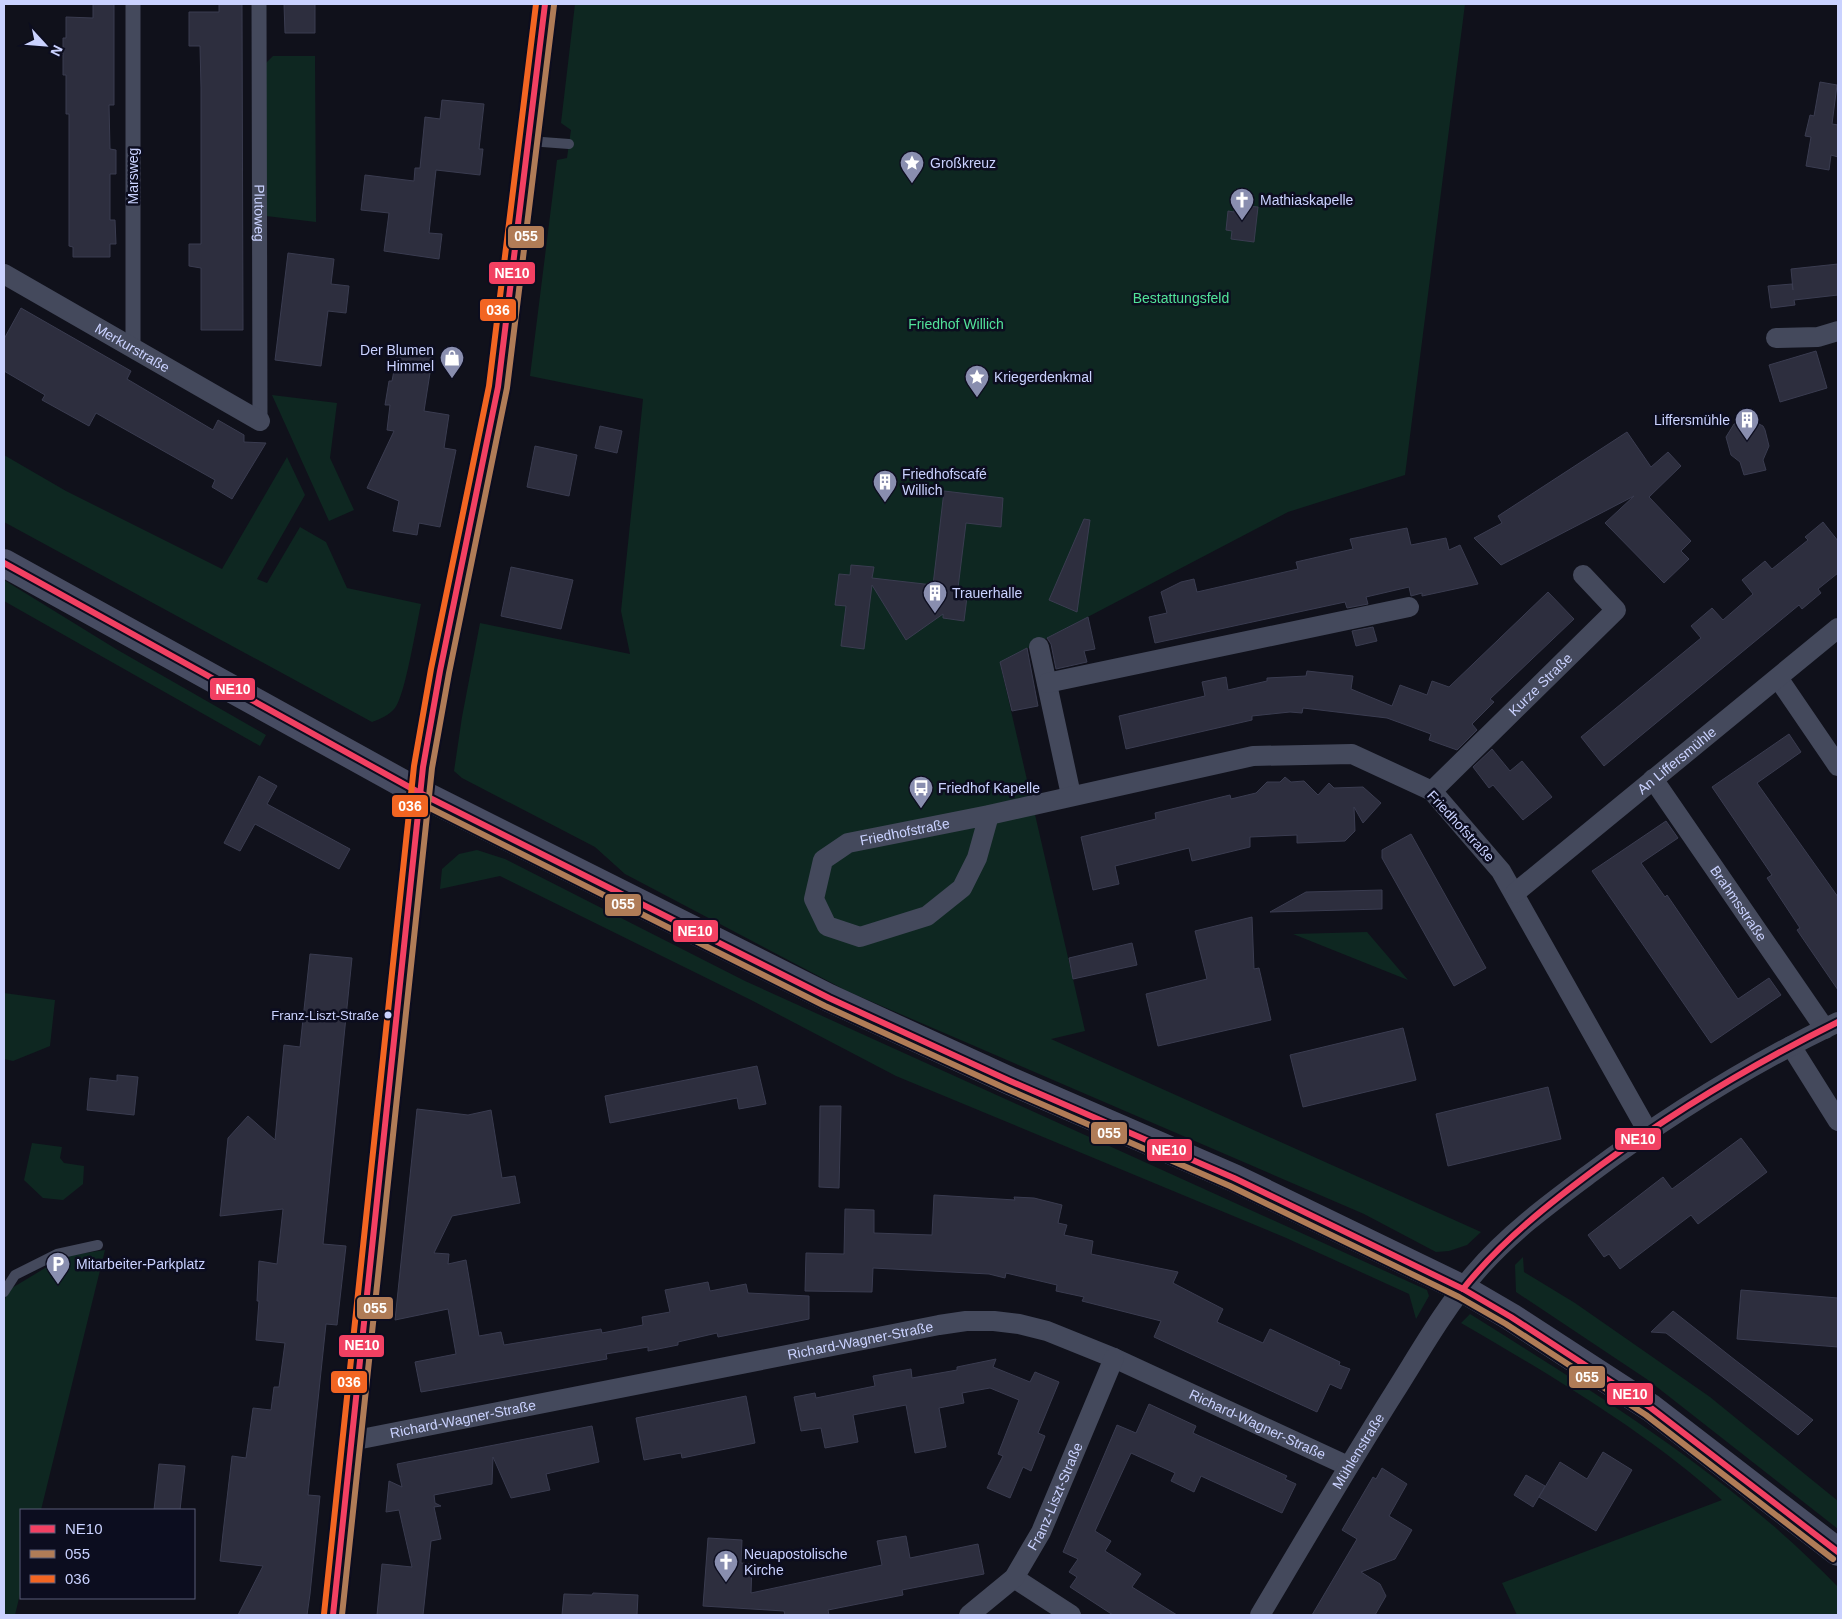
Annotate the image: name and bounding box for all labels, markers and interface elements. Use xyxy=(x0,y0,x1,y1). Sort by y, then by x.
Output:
north arrow xyxy=(20,20,70,70)
text: N xyxy=(47,43,66,59)
street label: Marsweg xyxy=(125,148,141,204)
place icon: Großkreuz xyxy=(899,150,925,184)
place label: Großkreuz xyxy=(930,155,996,171)
street label: Plutoweg xyxy=(251,184,268,242)
church icon: Mathiaskapelle xyxy=(1229,187,1255,221)
place label: Mathiaskapelle xyxy=(1260,192,1354,208)
line badge: 055 xyxy=(507,225,545,249)
text: 055 xyxy=(514,228,538,244)
line badge: NE10 xyxy=(488,261,536,285)
text: NE10 xyxy=(494,265,530,281)
park label: Bestattungsfeld xyxy=(1133,290,1229,306)
line badge: 036 xyxy=(479,298,517,322)
text: 036 xyxy=(486,302,510,318)
park label: Friedhof Willich xyxy=(908,316,1004,332)
street label: Merkurstraße xyxy=(92,320,173,375)
place label: Der Blumen Himmel xyxy=(360,342,434,374)
shop icon: Der Blumen Himmel xyxy=(439,345,465,379)
place icon: Kriegerdenkmal xyxy=(964,364,990,398)
place label: Kriegerdenkmal xyxy=(994,369,1092,385)
building icon: Liffersmühle xyxy=(1734,407,1760,441)
place label: Liffersmühle xyxy=(1654,412,1730,428)
place label: Friedhofscafé Willich xyxy=(902,466,987,498)
building icon: Friedhofscafé Willich xyxy=(872,469,898,503)
building icon: Trauerhalle xyxy=(922,580,948,614)
place label: Trauerhalle xyxy=(952,585,1023,601)
street label: Kurze Straße xyxy=(1505,650,1576,719)
line badge: NE10 xyxy=(209,677,256,701)
text: NE10 xyxy=(215,681,251,697)
street label: An Liffersmühle xyxy=(1634,723,1719,797)
bus stop icon: Friedhof Kapelle xyxy=(908,775,934,809)
place label: Friedhof Kapelle xyxy=(938,780,1040,796)
street label: Friedhofstraße xyxy=(1424,787,1498,865)
line badge: 036 xyxy=(391,794,429,818)
text: 036 xyxy=(398,798,422,814)
street label: Friedhofstraße xyxy=(858,815,951,848)
street label: Brahmsstraße xyxy=(1707,863,1770,944)
line badge: 055 xyxy=(604,893,642,917)
text: 055 xyxy=(611,896,635,912)
line badge: NE10 xyxy=(672,919,719,943)
text: NE10 xyxy=(677,923,713,939)
place label: Franz-Liszt-Straße xyxy=(271,1008,379,1023)
marker: Franz-Liszt-Straße xyxy=(383,1010,393,1020)
line badge: 055 xyxy=(1090,1121,1128,1145)
text: 055 xyxy=(1097,1125,1121,1141)
line badge: NE10 xyxy=(1614,1127,1662,1151)
text: NE10 xyxy=(1620,1131,1656,1147)
line badge: NE10 xyxy=(1146,1138,1193,1162)
text: NE10 xyxy=(1151,1142,1187,1158)
parking icon: Mitarbeiter-Parkplatz xyxy=(45,1251,71,1285)
place label: Mitarbeiter-Parkplatz xyxy=(76,1256,205,1272)
line badge: 055 xyxy=(356,1296,394,1320)
text: 055 xyxy=(363,1300,387,1316)
street label: Richard-Wagner-Straße xyxy=(786,1318,935,1363)
line badge: NE10 xyxy=(338,1334,385,1358)
text: NE10 xyxy=(344,1337,380,1353)
line badge: 055 xyxy=(1568,1365,1606,1389)
text: 055 xyxy=(1575,1369,1599,1385)
line badge: 036 xyxy=(330,1370,368,1394)
text: 036 xyxy=(337,1374,361,1390)
line badge: NE10 xyxy=(1606,1382,1654,1406)
street label: Richard-Wagner-Straße xyxy=(1187,1386,1328,1463)
text: NE10 xyxy=(1612,1386,1648,1402)
street label: Richard-Wagner-Straße xyxy=(389,1397,537,1441)
street label: Mühlenstraße xyxy=(1329,1410,1387,1492)
street label: Franz-Liszt-Straße xyxy=(1024,1440,1086,1553)
legend xyxy=(20,1509,195,1599)
text: NE10 xyxy=(65,1520,103,1537)
text: 055 xyxy=(65,1545,90,1562)
place label: Neuapostolische Kirche xyxy=(744,1546,848,1578)
church icon: Neuapostolische Kirche xyxy=(713,1549,739,1583)
text: 036 xyxy=(65,1570,90,1587)

